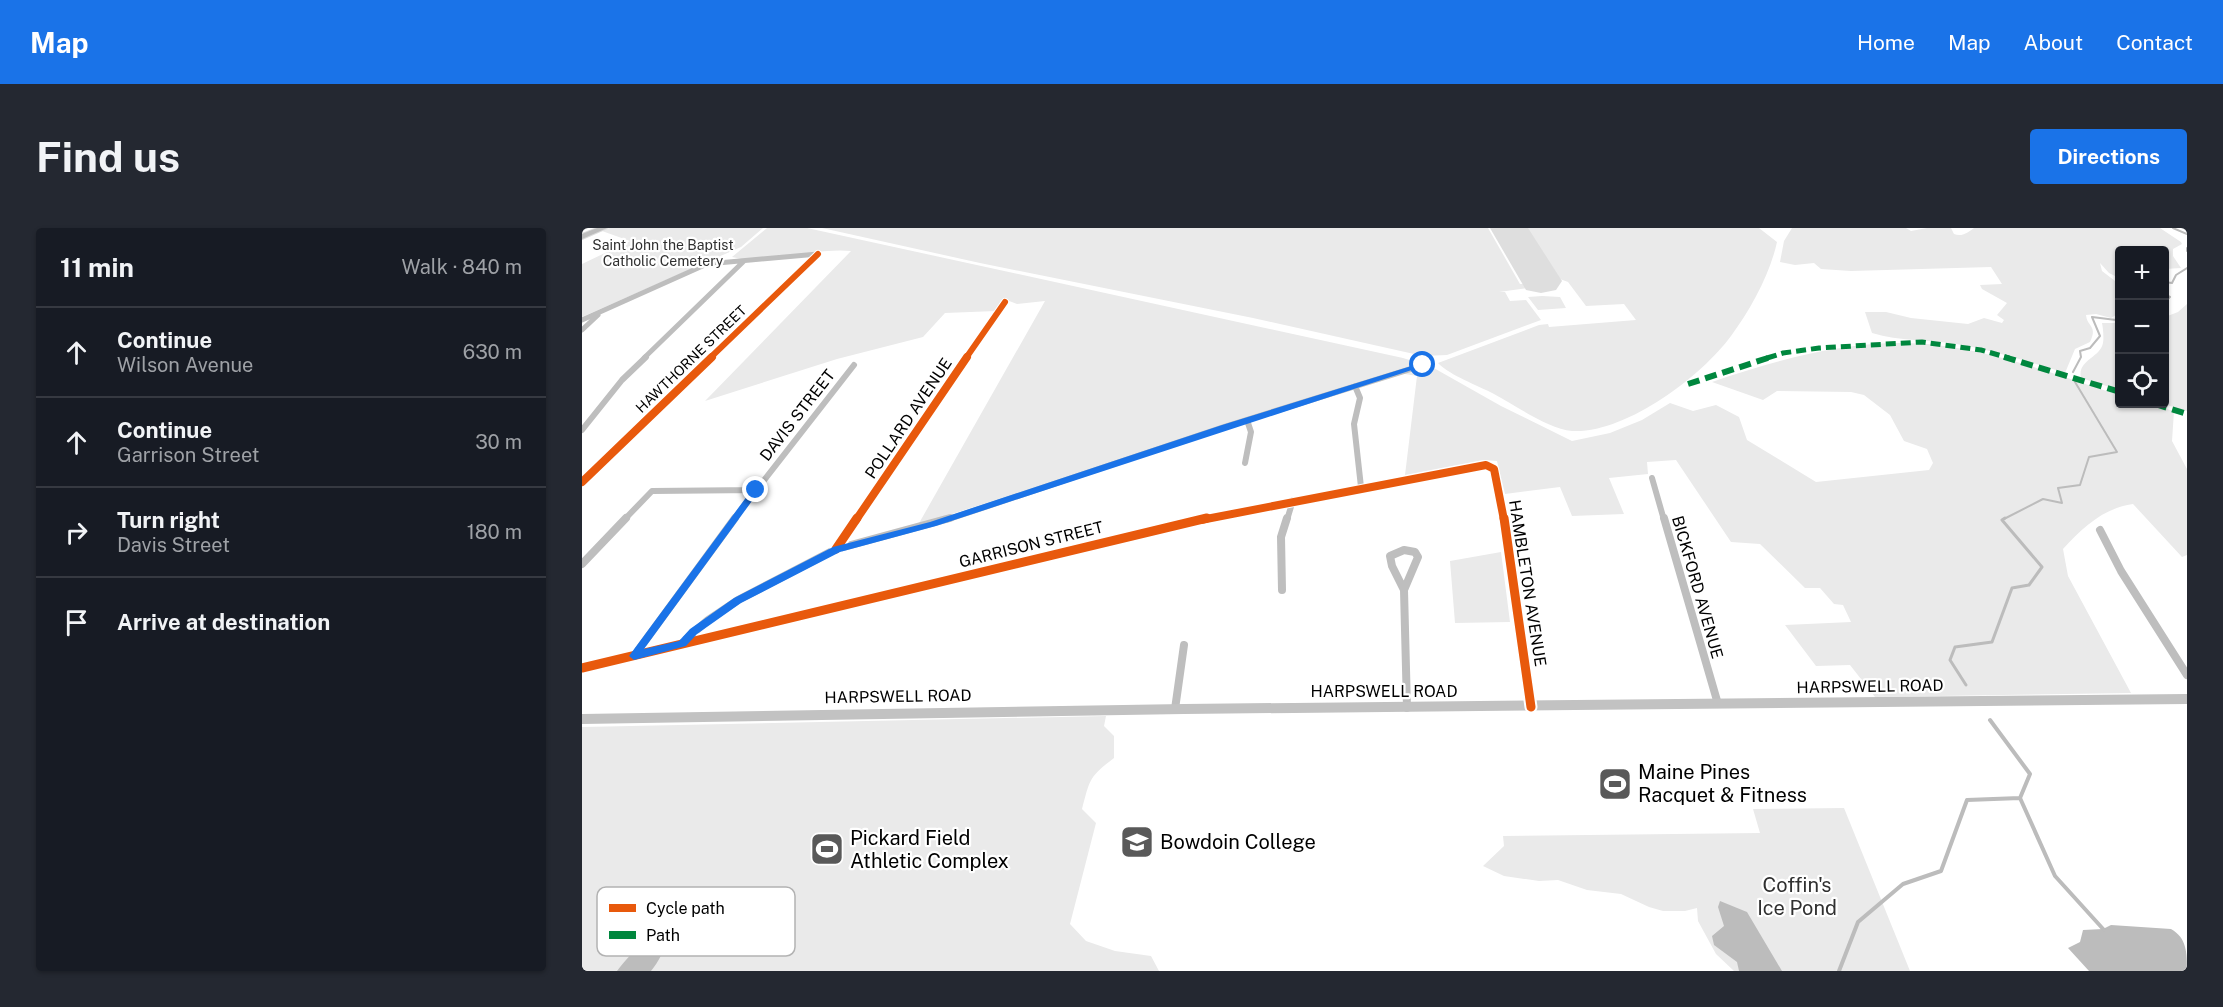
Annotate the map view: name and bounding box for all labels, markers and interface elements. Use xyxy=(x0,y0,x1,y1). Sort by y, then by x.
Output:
text: Map xyxy=(30,26,89,59)
text: Home xyxy=(1857,30,1915,55)
text: Map xyxy=(1948,30,1991,55)
text: About xyxy=(2024,30,2083,55)
text: Contact xyxy=(2116,30,2193,55)
button: Directions xyxy=(2030,129,2187,184)
text: Find us xyxy=(36,132,180,181)
park label: Saint John the Baptist Catholic Cemetery xyxy=(592,237,734,269)
map controls xyxy=(2115,246,2169,408)
button: + xyxy=(2115,246,2169,300)
text: 11 min xyxy=(60,252,134,283)
text: Walk · 840 m xyxy=(401,255,522,279)
button: − xyxy=(2115,300,2169,354)
street label: HAWTHORNE STREET xyxy=(632,302,750,416)
text: Continue xyxy=(117,327,212,353)
icon: ahead xyxy=(60,336,93,369)
text: 630 m xyxy=(463,340,522,364)
route start xyxy=(1409,351,1435,377)
text: Wilson Avenue xyxy=(117,353,253,377)
street label: POLLARD AVENUE xyxy=(861,354,956,482)
button: locate xyxy=(2115,354,2169,408)
street label: DAVIS STREET xyxy=(756,365,839,465)
text: Continue xyxy=(117,417,212,443)
icon: ahead xyxy=(60,426,93,459)
text: 30 m xyxy=(475,430,522,454)
text: Garrison Street xyxy=(117,443,260,467)
route end xyxy=(742,476,768,502)
street label: HAMBLETON AVENUE xyxy=(1505,498,1550,668)
text: Turn right xyxy=(117,507,220,533)
street label: BICKFORD AVENUE xyxy=(1668,513,1727,661)
icon: right xyxy=(60,516,93,549)
street label: GARRISON STREET xyxy=(957,517,1106,572)
text: 180 m xyxy=(467,520,522,544)
text: Davis Street xyxy=(117,533,230,557)
icon: arrive xyxy=(60,606,93,639)
text: Arrive at destination xyxy=(117,609,330,635)
street label: HARPSWELL ROAD xyxy=(1796,676,1944,697)
street label: HARPSWELL ROAD xyxy=(1310,682,1458,701)
street label: HARPSWELL ROAD xyxy=(824,686,972,707)
place label: Maine Pines Racquet & Fitness xyxy=(1638,760,1807,807)
sports icon: Maine Pines Racquet & Fitness xyxy=(1597,766,1633,802)
school or university icon: Bowdoin College xyxy=(1119,824,1155,860)
place label: Pickard Field Athletic Complex xyxy=(850,826,1009,873)
place label: Bowdoin College xyxy=(1160,830,1316,854)
sports icon: Pickard Field Athletic Complex xyxy=(809,831,845,867)
park label: Coffin's Ice Pond xyxy=(1757,873,1837,920)
legend xyxy=(597,887,795,956)
text: Cycle path xyxy=(646,899,725,918)
text: Path xyxy=(646,926,680,945)

